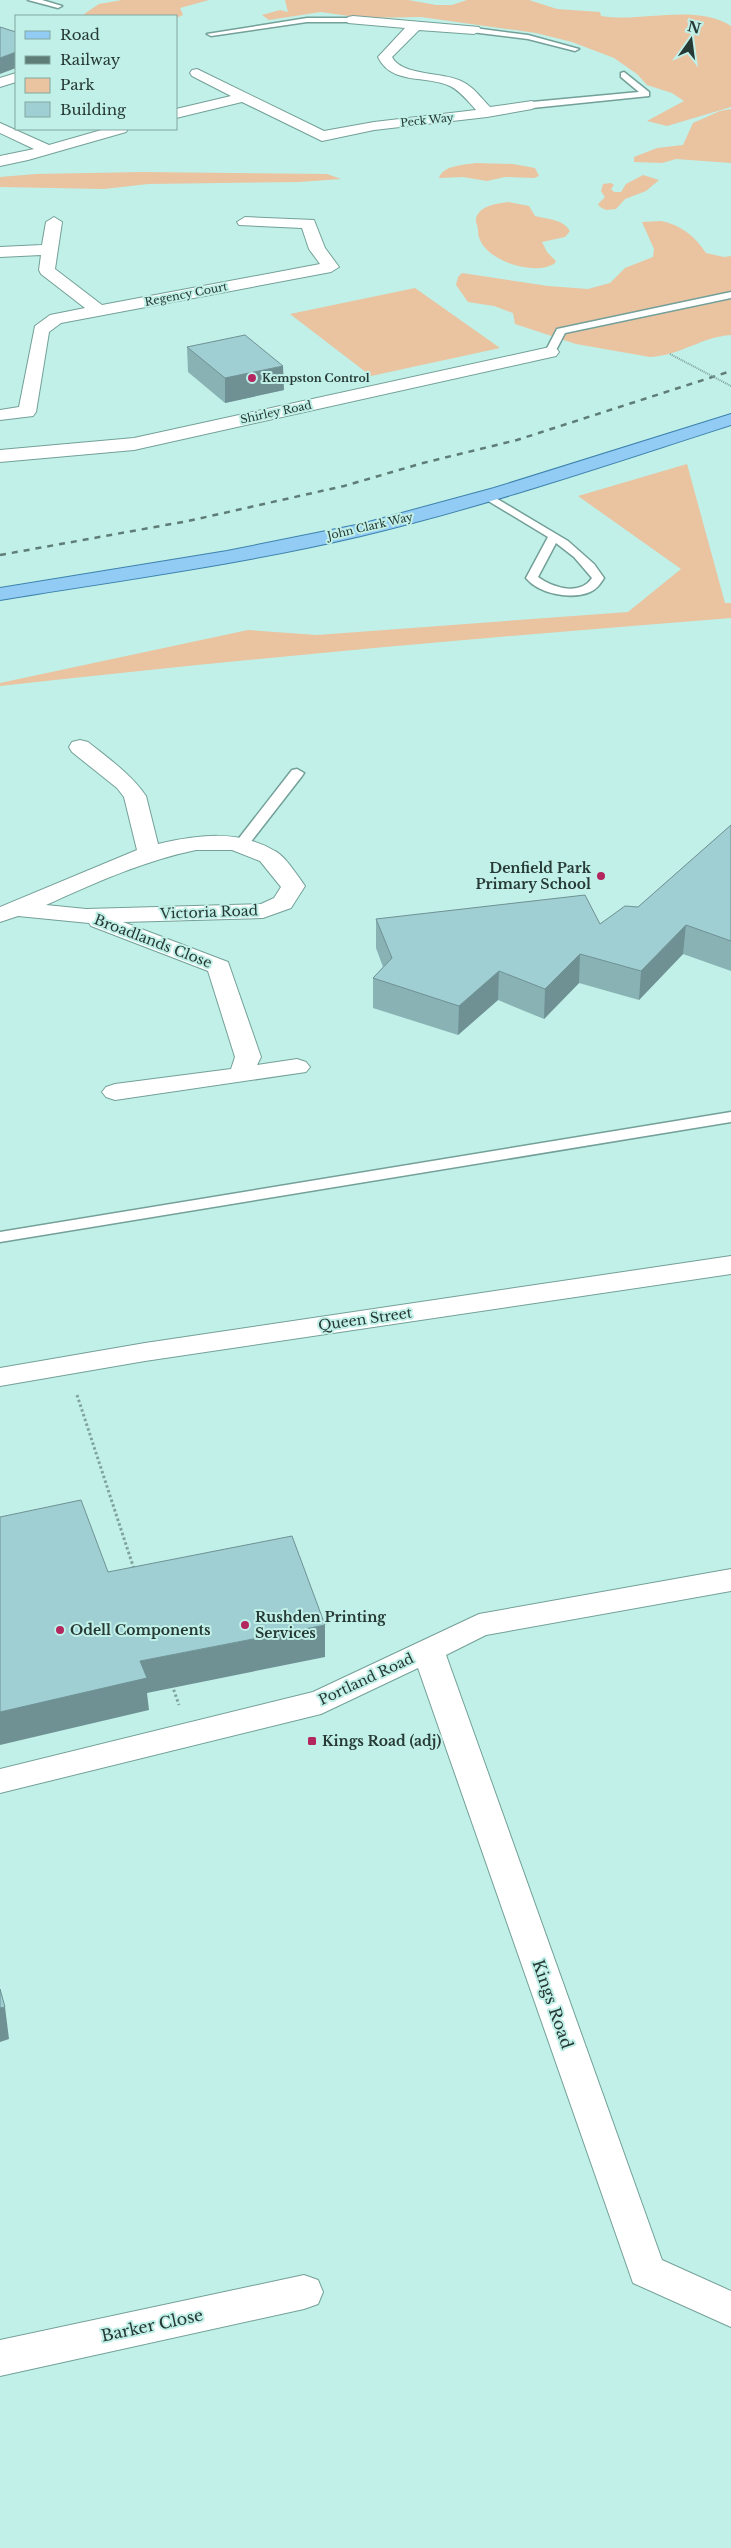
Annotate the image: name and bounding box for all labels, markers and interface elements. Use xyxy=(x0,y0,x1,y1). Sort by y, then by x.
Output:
legend xyxy=(15,15,178,130)
north arrow xyxy=(666,15,716,65)
text: N xyxy=(686,17,703,38)
text: Road xyxy=(60,25,100,44)
text: Railway xyxy=(60,50,121,69)
text: Park xyxy=(60,75,96,94)
text: Building xyxy=(60,100,127,119)
street label: Peck Way xyxy=(400,110,454,130)
street label: Regency Court xyxy=(144,279,229,309)
place label: Kempston Control xyxy=(262,371,370,385)
marker: Kempston Control xyxy=(246,372,258,384)
street label: Shirley Road xyxy=(239,397,313,426)
street label: John Clark Way xyxy=(324,509,414,543)
place label: Denfield Park Primary School xyxy=(475,859,592,893)
marker: Denfield Park Primary School xyxy=(595,870,607,882)
street label: Victoria Road xyxy=(159,901,259,923)
street label: Broadlands Close xyxy=(92,910,214,972)
street label: Queen Street xyxy=(317,1303,414,1334)
place label: Rushden Printing Services xyxy=(255,1608,386,1642)
marker: Rushden Printing Services xyxy=(239,1619,251,1631)
place label: Odell Components xyxy=(70,1621,211,1639)
marker: Odell Components xyxy=(54,1624,66,1636)
street label: Portland Road xyxy=(316,1649,417,1709)
place label: Kings Road (adj) xyxy=(322,1732,441,1750)
marker: Kings Road (adj) xyxy=(306,1735,318,1747)
street label: Kings Road xyxy=(528,1957,578,2051)
street label: Barker Close xyxy=(99,2304,205,2346)

